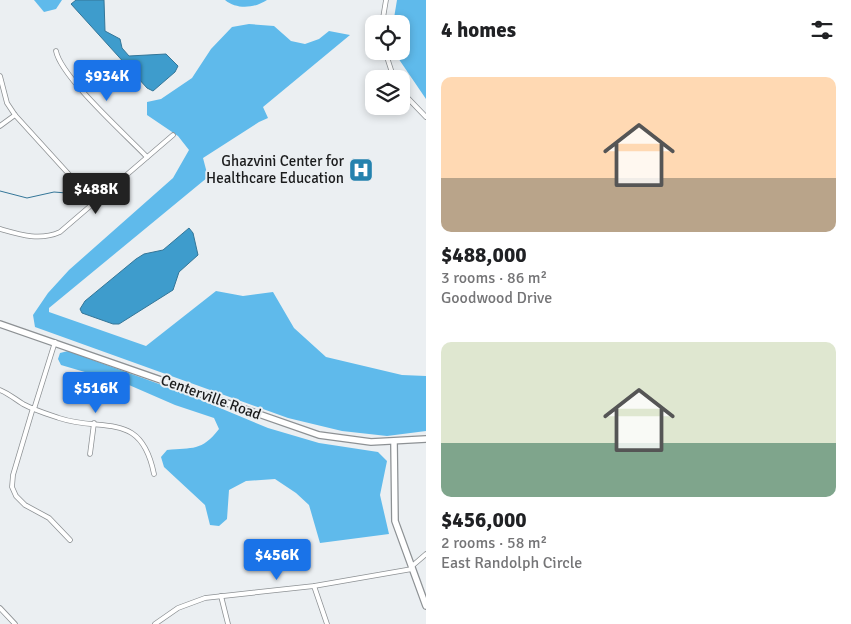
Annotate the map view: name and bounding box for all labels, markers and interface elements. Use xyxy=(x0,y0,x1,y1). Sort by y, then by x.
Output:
map controls xyxy=(365,15,410,115)
button: locate xyxy=(365,15,410,60)
icon: filters xyxy=(808,16,836,44)
text: 4 homes xyxy=(441,17,516,43)
pin: $934K xyxy=(72,59,142,102)
text: $934K xyxy=(85,66,129,86)
button: layers xyxy=(365,70,410,115)
icon: home xyxy=(594,110,684,200)
place label: Ghazvini Center for Healthcare Education xyxy=(206,152,344,187)
hospital icon: Ghazvini Center for Healthcare Education xyxy=(348,157,374,183)
pin: $488K xyxy=(61,172,131,215)
text: $488K xyxy=(74,179,118,199)
text: $488,000 xyxy=(441,242,527,268)
text: 3 rooms · 86 m² xyxy=(441,268,547,288)
text: Goodwood Drive xyxy=(441,288,552,308)
street label: Centerville Road xyxy=(158,371,264,423)
pin: $516K xyxy=(61,372,131,414)
icon: home xyxy=(594,375,684,465)
text: $516K xyxy=(74,378,118,398)
text: $456,000 xyxy=(441,507,527,533)
text: 2 rooms · 58 m² xyxy=(441,533,547,553)
pin: $456K xyxy=(242,538,312,581)
text: $456K xyxy=(255,545,299,565)
text: East Randolph Circle xyxy=(441,553,582,573)

